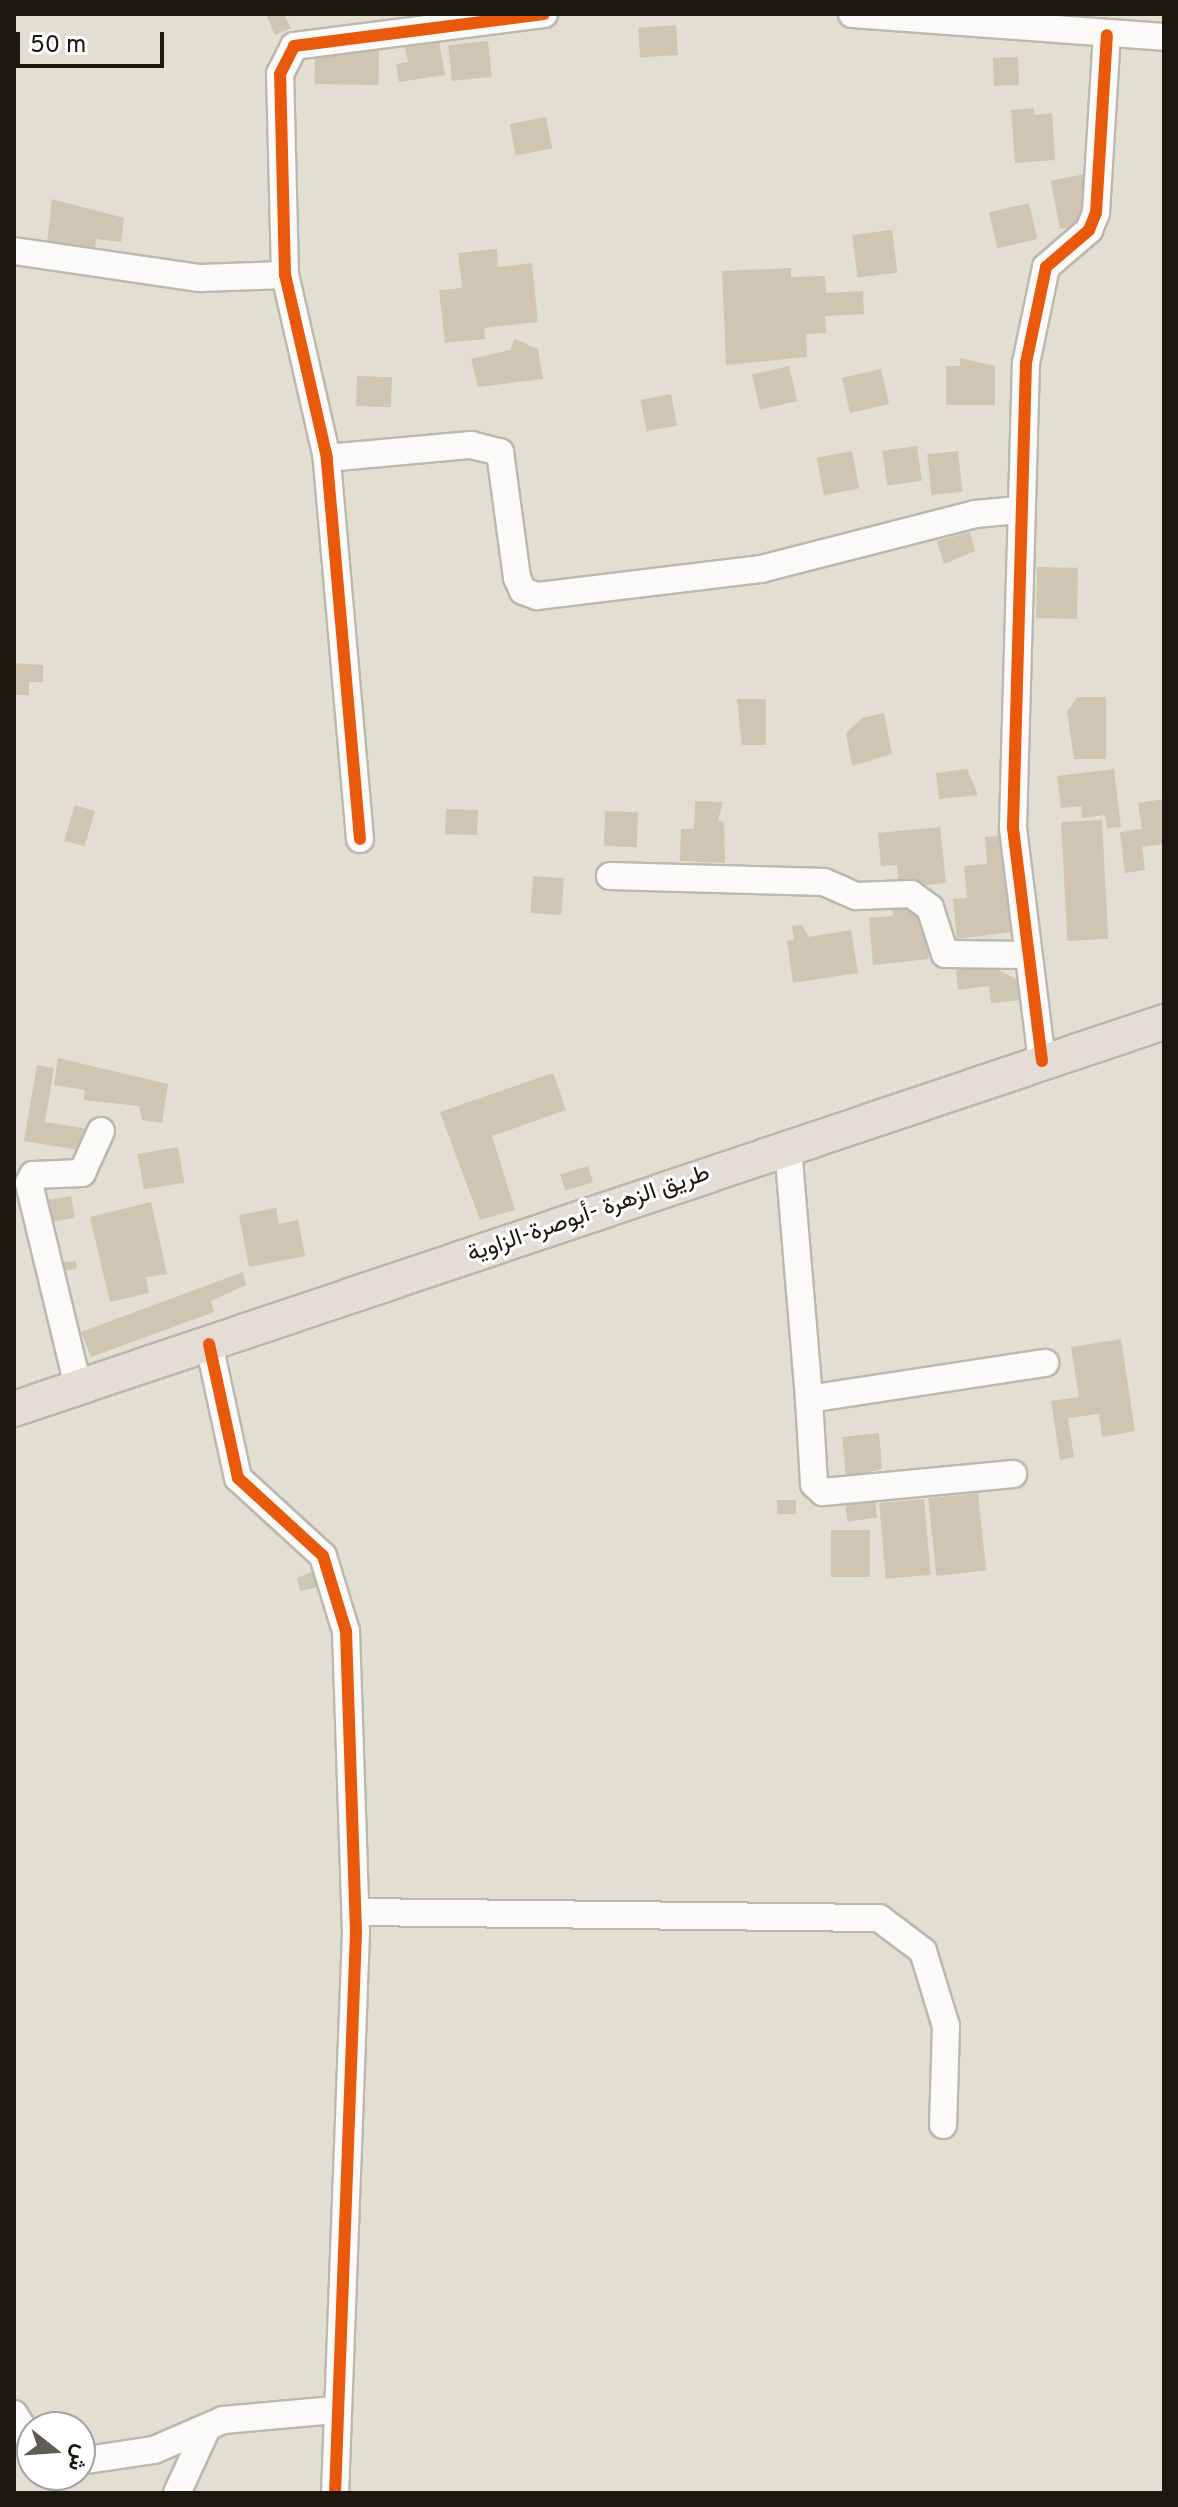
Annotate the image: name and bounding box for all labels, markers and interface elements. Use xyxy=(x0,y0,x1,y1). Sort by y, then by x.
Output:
scale bar xyxy=(20,16,168,66)
text: 50 m xyxy=(30,31,86,61)
street label: طريق الزهرة -أبوصرة-الزاوية xyxy=(464,1160,714,1270)
north arrow xyxy=(16,2411,96,2491)
text: ش xyxy=(61,2441,94,2474)

